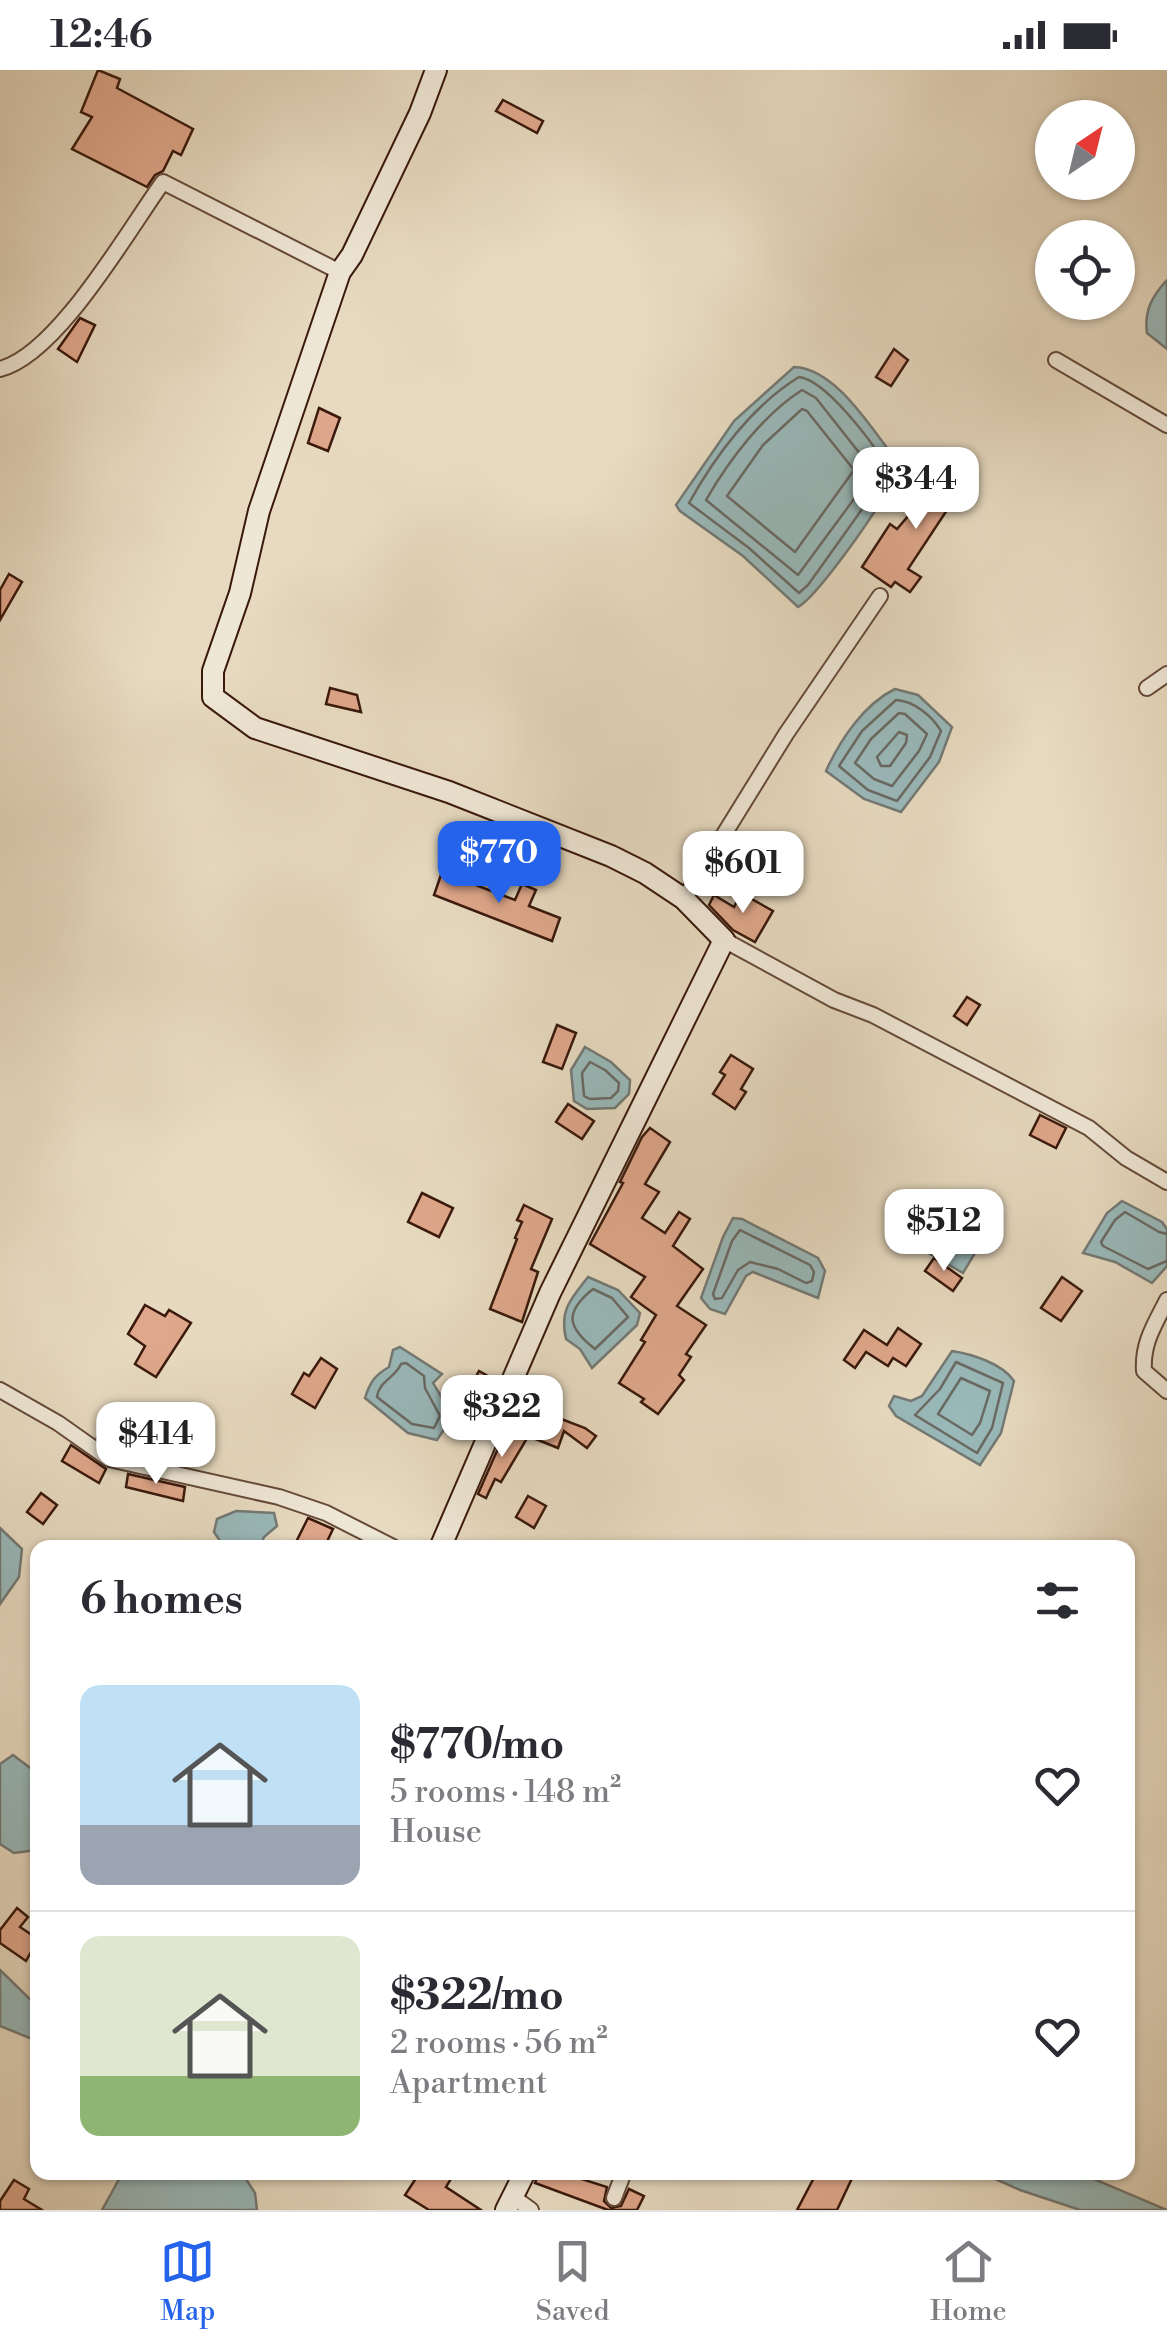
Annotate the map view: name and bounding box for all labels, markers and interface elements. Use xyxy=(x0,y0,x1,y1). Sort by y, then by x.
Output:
text: 12:46 xyxy=(50,12,153,59)
north arrow xyxy=(1035,100,1135,200)
map controls xyxy=(1035,100,1135,320)
button: locate xyxy=(1035,220,1135,320)
pin: $344 xyxy=(857,447,975,532)
text: $344 xyxy=(875,459,957,499)
pin: $770 xyxy=(440,821,558,906)
pin: $601 xyxy=(684,831,802,916)
text: $770 xyxy=(460,833,538,873)
text: $601 xyxy=(705,843,781,883)
pin: $512 xyxy=(885,1189,1003,1274)
text: $512 xyxy=(907,1201,981,1241)
pin: $322 xyxy=(443,1375,561,1460)
text: $322 xyxy=(463,1387,541,1427)
pin: $414 xyxy=(97,1402,215,1487)
text: $414 xyxy=(118,1414,194,1454)
icon: filters xyxy=(1030,1573,1085,1628)
text: 6 homes xyxy=(80,1574,243,1627)
text: $770/mo xyxy=(390,1719,564,1772)
icon: home xyxy=(160,1725,280,1845)
icon: heart xyxy=(1030,1758,1085,1813)
text: 5 rooms · 148 m² xyxy=(390,1772,621,1812)
text: House xyxy=(390,1812,482,1852)
text: $322/mo xyxy=(390,1970,564,2023)
icon: home xyxy=(160,1976,280,2096)
icon: heart xyxy=(1030,2009,1085,2064)
text: 2 rooms · 56 m² xyxy=(390,2023,608,2063)
text: Apartment xyxy=(390,2063,547,2103)
tab: Map xyxy=(160,2234,215,2329)
tab: Saved xyxy=(536,2234,609,2329)
tab: Home xyxy=(930,2234,1007,2329)

